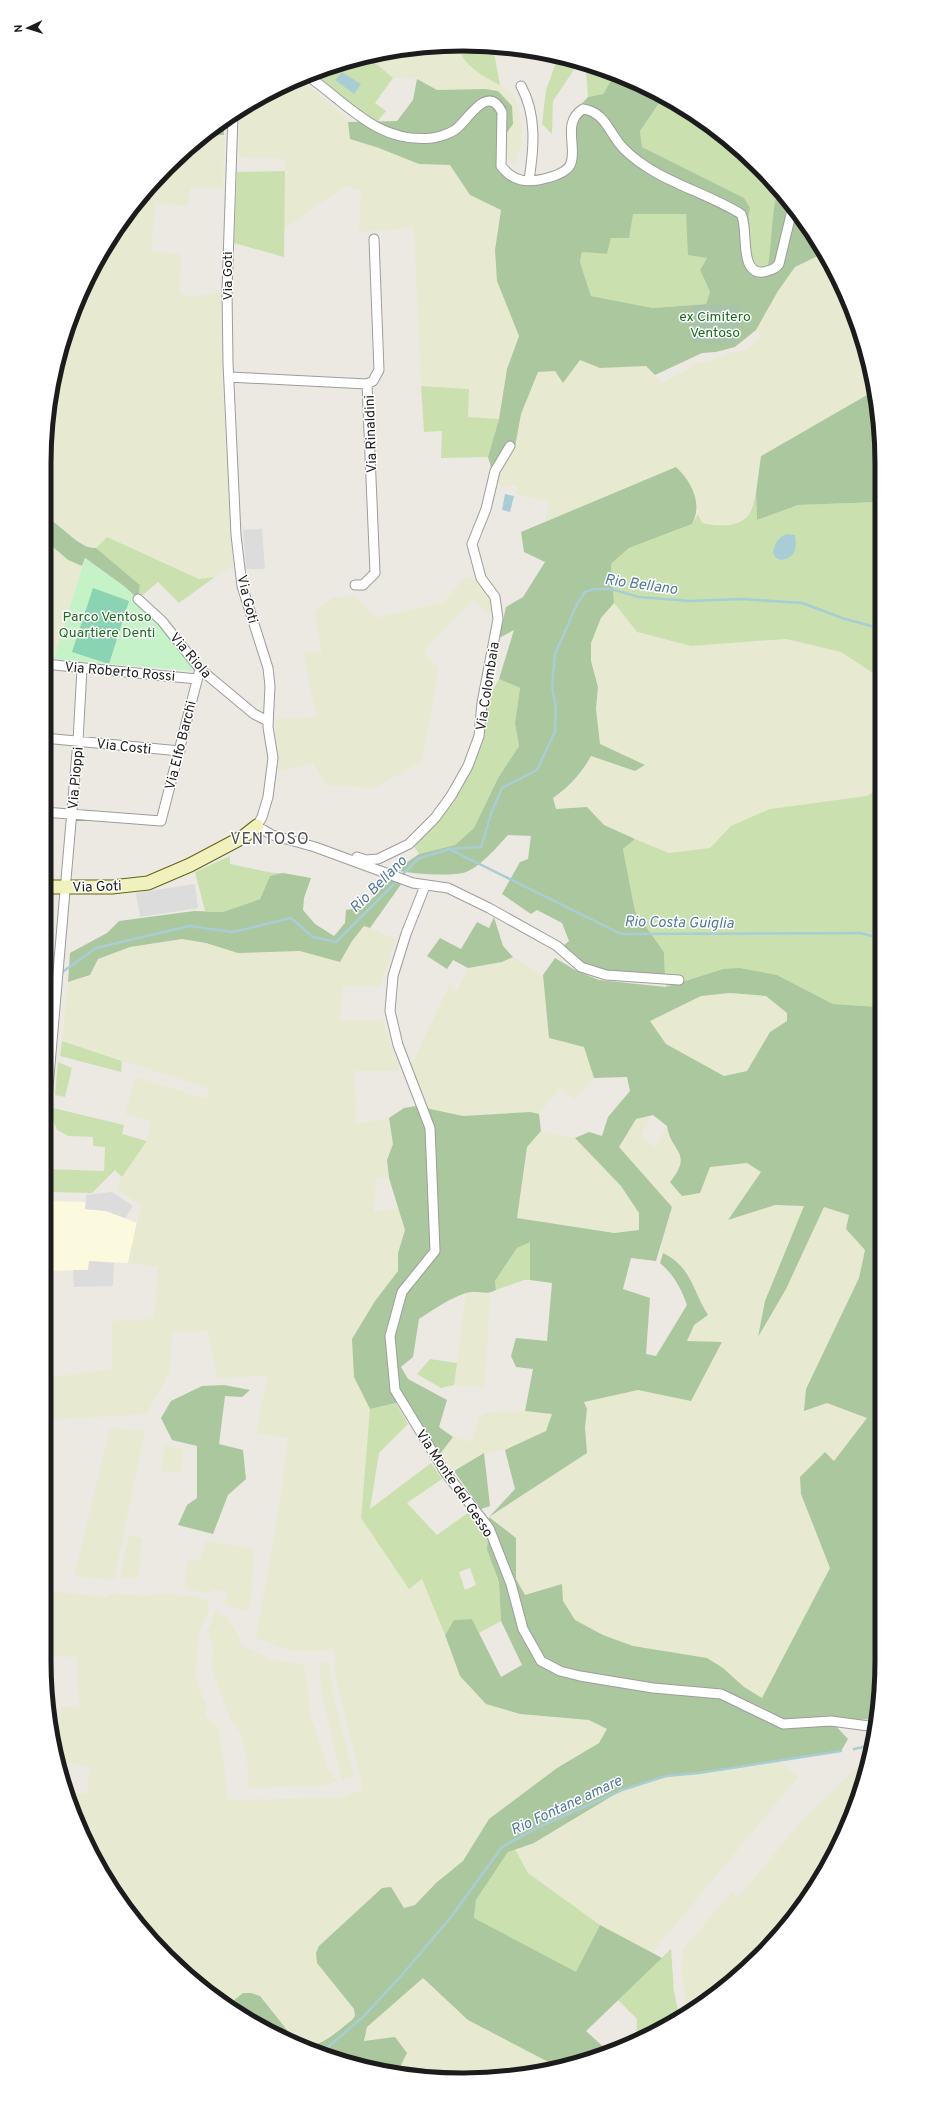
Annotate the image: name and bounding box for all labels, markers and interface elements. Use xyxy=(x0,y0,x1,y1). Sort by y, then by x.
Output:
north arrow xyxy=(8,8,48,48)
text: N xyxy=(12,24,26,33)
street label: Via Goti xyxy=(220,251,237,301)
park label: ex Cimitero Ventoso xyxy=(679,309,751,342)
street label: Via Rinaldini xyxy=(362,395,381,473)
water label: Rio Bellano xyxy=(603,571,679,600)
street label: Via Goti xyxy=(232,573,261,625)
park label: Parco Ventoso Quartiere Denti xyxy=(59,609,155,642)
street label: Via Riola xyxy=(165,630,214,682)
street label: Via Colombaia xyxy=(473,641,504,732)
street label: Via Roberto Rossi xyxy=(64,659,176,686)
street label: Via Elfo Barchi xyxy=(162,699,201,792)
street label: Via Costi xyxy=(96,736,152,759)
street label: Via Pioppi xyxy=(65,746,88,810)
district label: VENTOSO xyxy=(230,830,310,850)
water label: Rio Bellano xyxy=(346,852,412,918)
street label: Via Goti xyxy=(72,878,122,897)
water label: Rio Costa Guiglia xyxy=(624,913,734,934)
street label: Via Monte del Gesso xyxy=(411,1427,496,1541)
water label: Rio Fontane amare xyxy=(508,1772,626,1840)

